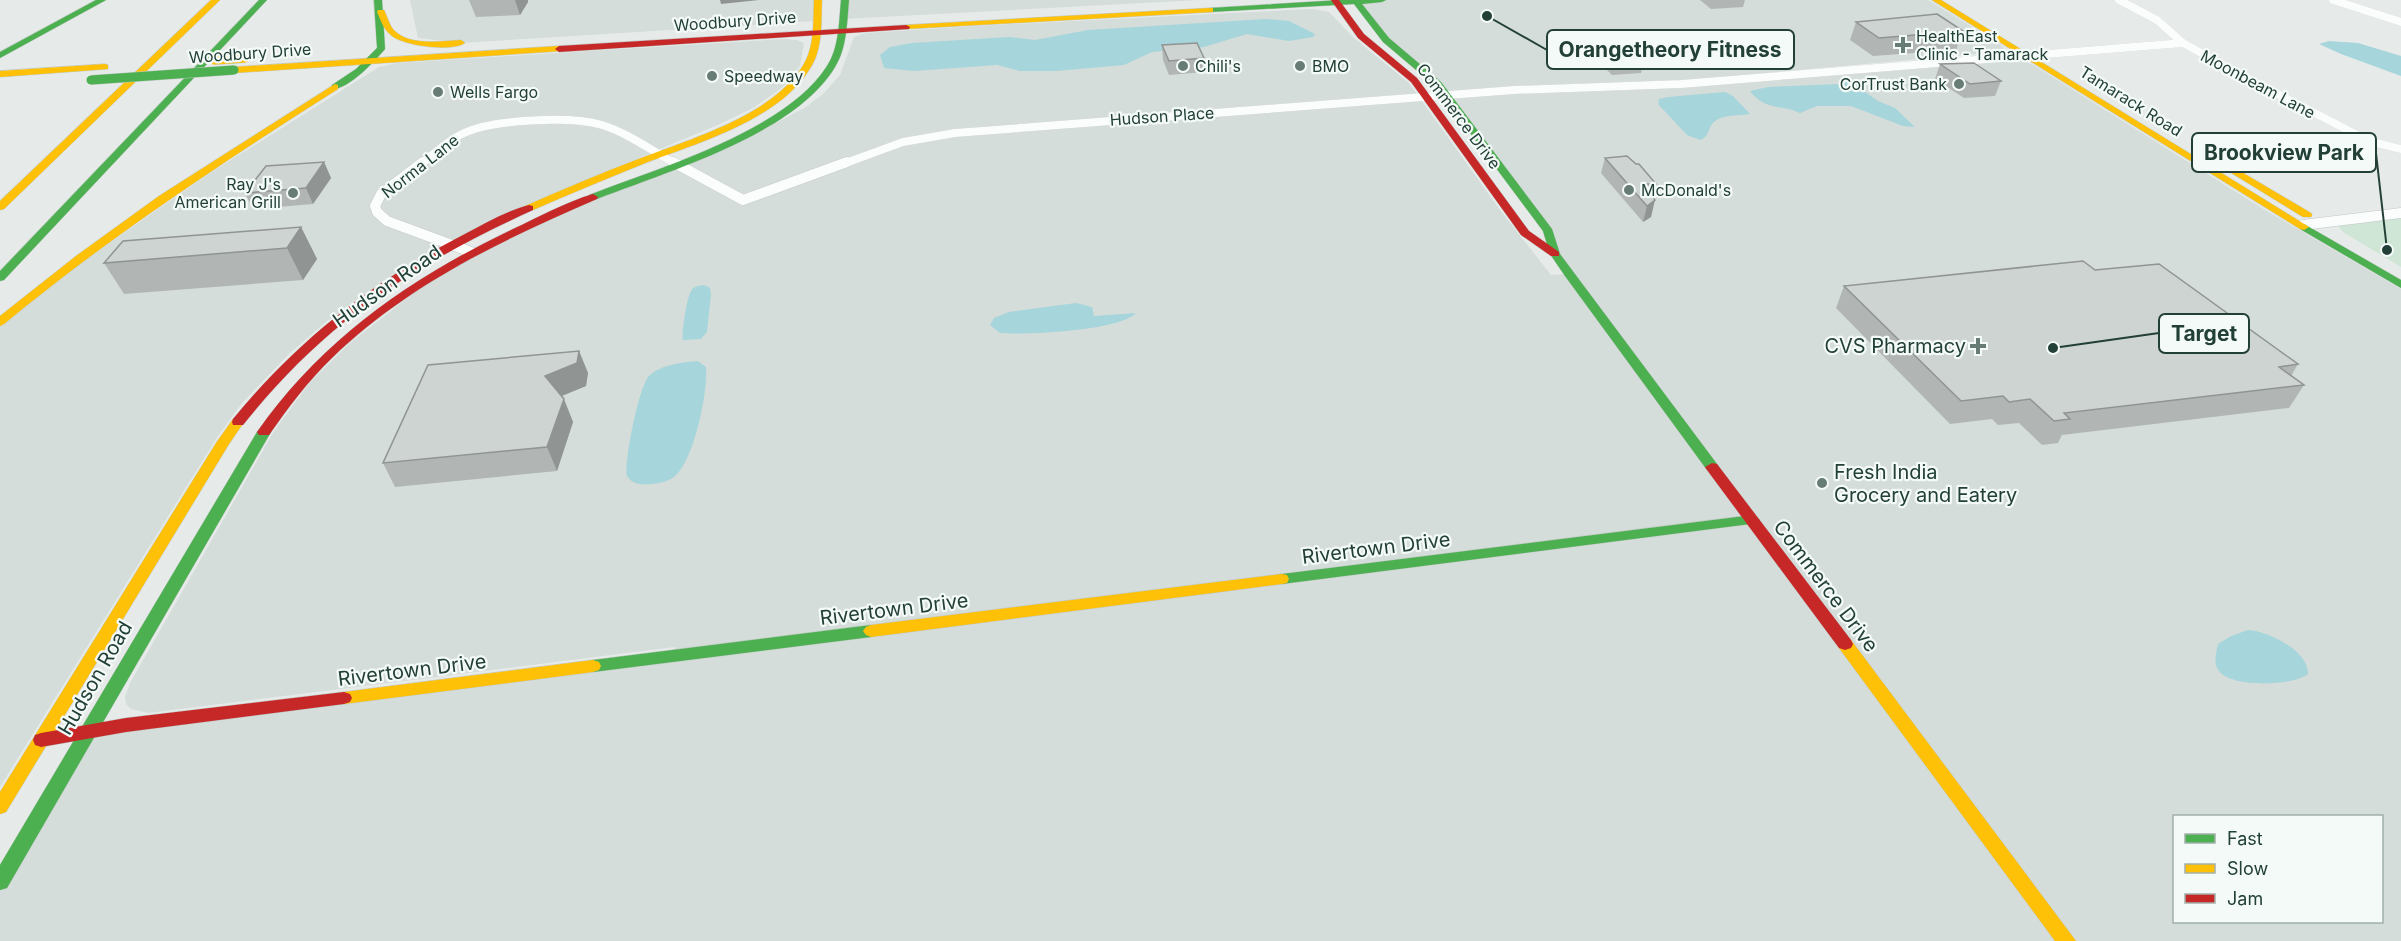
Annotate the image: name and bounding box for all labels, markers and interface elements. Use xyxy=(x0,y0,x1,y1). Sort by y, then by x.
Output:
street label: Woodbury Drive xyxy=(673,7,797,35)
place label: HealthEast Clinic - Tamarack xyxy=(1916,26,2049,64)
callout: Orangetheory Fitness xyxy=(1547,30,1794,69)
marker: HealthEast Clinic - Tamarack xyxy=(1894,36,1912,54)
text: Orangetheory Fitness xyxy=(1558,37,1782,62)
street label: Woodbury Drive xyxy=(188,39,312,67)
street label: Moonbeam Lane xyxy=(2197,45,2319,123)
place label: Chili's xyxy=(1195,56,1241,76)
place label: BMO xyxy=(1312,56,1349,76)
marker: Chili's xyxy=(1176,59,1190,73)
marker: BMO xyxy=(1293,59,1307,73)
street label: Commerce Drive xyxy=(1413,59,1505,173)
street label: Tamarack Road xyxy=(2076,61,2186,141)
place label: Speedway xyxy=(724,66,803,86)
marker: Speedway xyxy=(705,69,719,83)
place label: CorTrust Bank xyxy=(1840,74,1947,94)
marker: CorTrust Bank xyxy=(1952,77,1966,91)
place label: Wells Fargo xyxy=(450,82,538,102)
marker: Wells Fargo xyxy=(431,85,445,99)
street label: Hudson Place xyxy=(1109,102,1215,130)
street label: Norma Lane xyxy=(378,130,462,202)
callout: Brookview Park xyxy=(2192,133,2376,172)
text: Brookview Park xyxy=(2204,140,2365,165)
place label: Ray J's American Grill xyxy=(174,174,281,212)
place label: McDonald's xyxy=(1641,180,1731,200)
marker: McDonald's xyxy=(1622,183,1636,197)
marker: Ray J's American Grill xyxy=(286,186,300,200)
street label: Hudson Road xyxy=(328,240,446,332)
callout: Target xyxy=(2159,314,2249,353)
text: Target xyxy=(2171,321,2237,346)
place label: CVS Pharmacy xyxy=(1824,334,1966,358)
marker: CVS Pharmacy xyxy=(1971,339,1985,353)
place label: Fresh India Grocery and Eatery xyxy=(1834,460,2017,507)
marker: Fresh India Grocery and Eatery xyxy=(1815,476,1829,490)
street label: Commerce Drive xyxy=(1769,515,1883,657)
street label: Rivertown Drive xyxy=(1300,527,1452,569)
street label: Rivertown Drive xyxy=(818,588,970,630)
street label: Hudson Road xyxy=(53,617,137,739)
street label: Rivertown Drive xyxy=(336,649,488,691)
legend xyxy=(2173,815,2383,923)
text: Fast xyxy=(2227,828,2263,849)
text: Slow xyxy=(2227,858,2268,879)
text: Jam xyxy=(2227,888,2263,909)

